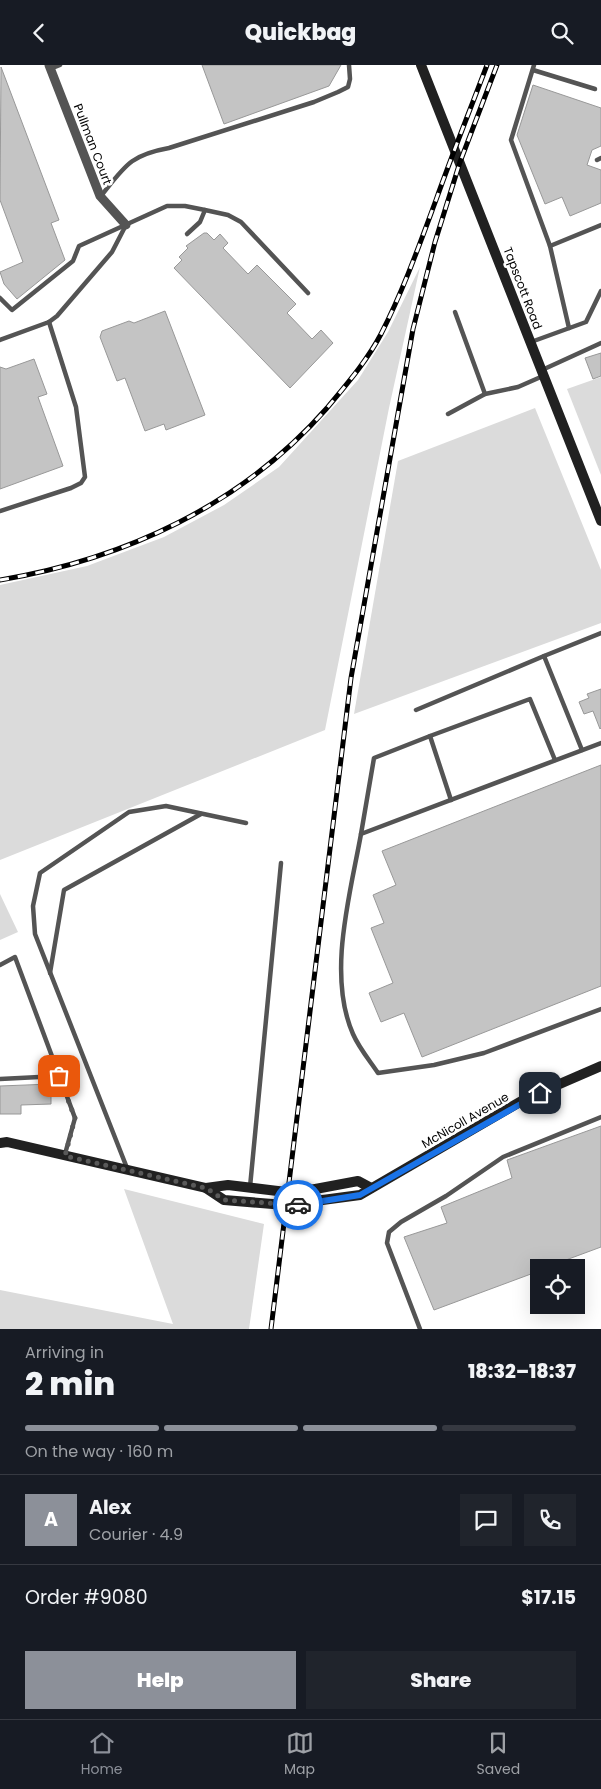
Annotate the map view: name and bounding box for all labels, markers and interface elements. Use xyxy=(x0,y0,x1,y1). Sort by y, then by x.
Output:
text: Quickbag xyxy=(245,17,356,48)
icon: back xyxy=(25,19,53,47)
icon: search xyxy=(548,19,576,47)
street label: Pullman Court xyxy=(70,101,116,187)
street label: Tapscott Road xyxy=(499,244,547,332)
pin xyxy=(38,1055,80,1097)
icon: bag xyxy=(45,1062,73,1090)
pin xyxy=(519,1072,561,1114)
icon: home xyxy=(526,1079,554,1107)
street label: McNicoll Avenue xyxy=(418,1088,512,1152)
courier xyxy=(273,1180,323,1230)
icon: car xyxy=(284,1191,312,1219)
map controls xyxy=(530,1259,585,1314)
button: locate xyxy=(530,1259,585,1314)
text: Arriving in xyxy=(25,1341,104,1364)
text: 18:32–18:37 xyxy=(468,1358,576,1385)
text: 2 min xyxy=(25,1361,115,1406)
text: On the way · 160 m xyxy=(25,1440,173,1463)
text: Alex xyxy=(89,1494,131,1521)
button: chat xyxy=(460,1494,512,1546)
button: phone xyxy=(524,1494,576,1546)
text: A xyxy=(44,1506,58,1533)
text: Courier · 4.9 xyxy=(89,1523,183,1546)
text: Order #9080 xyxy=(25,1584,148,1611)
text: $17.15 xyxy=(521,1584,576,1611)
button: Help xyxy=(25,1651,296,1709)
button: Share xyxy=(306,1651,576,1709)
tab: Home xyxy=(81,1729,123,1780)
tab: Map xyxy=(284,1729,315,1780)
tab: Saved xyxy=(477,1729,520,1780)

